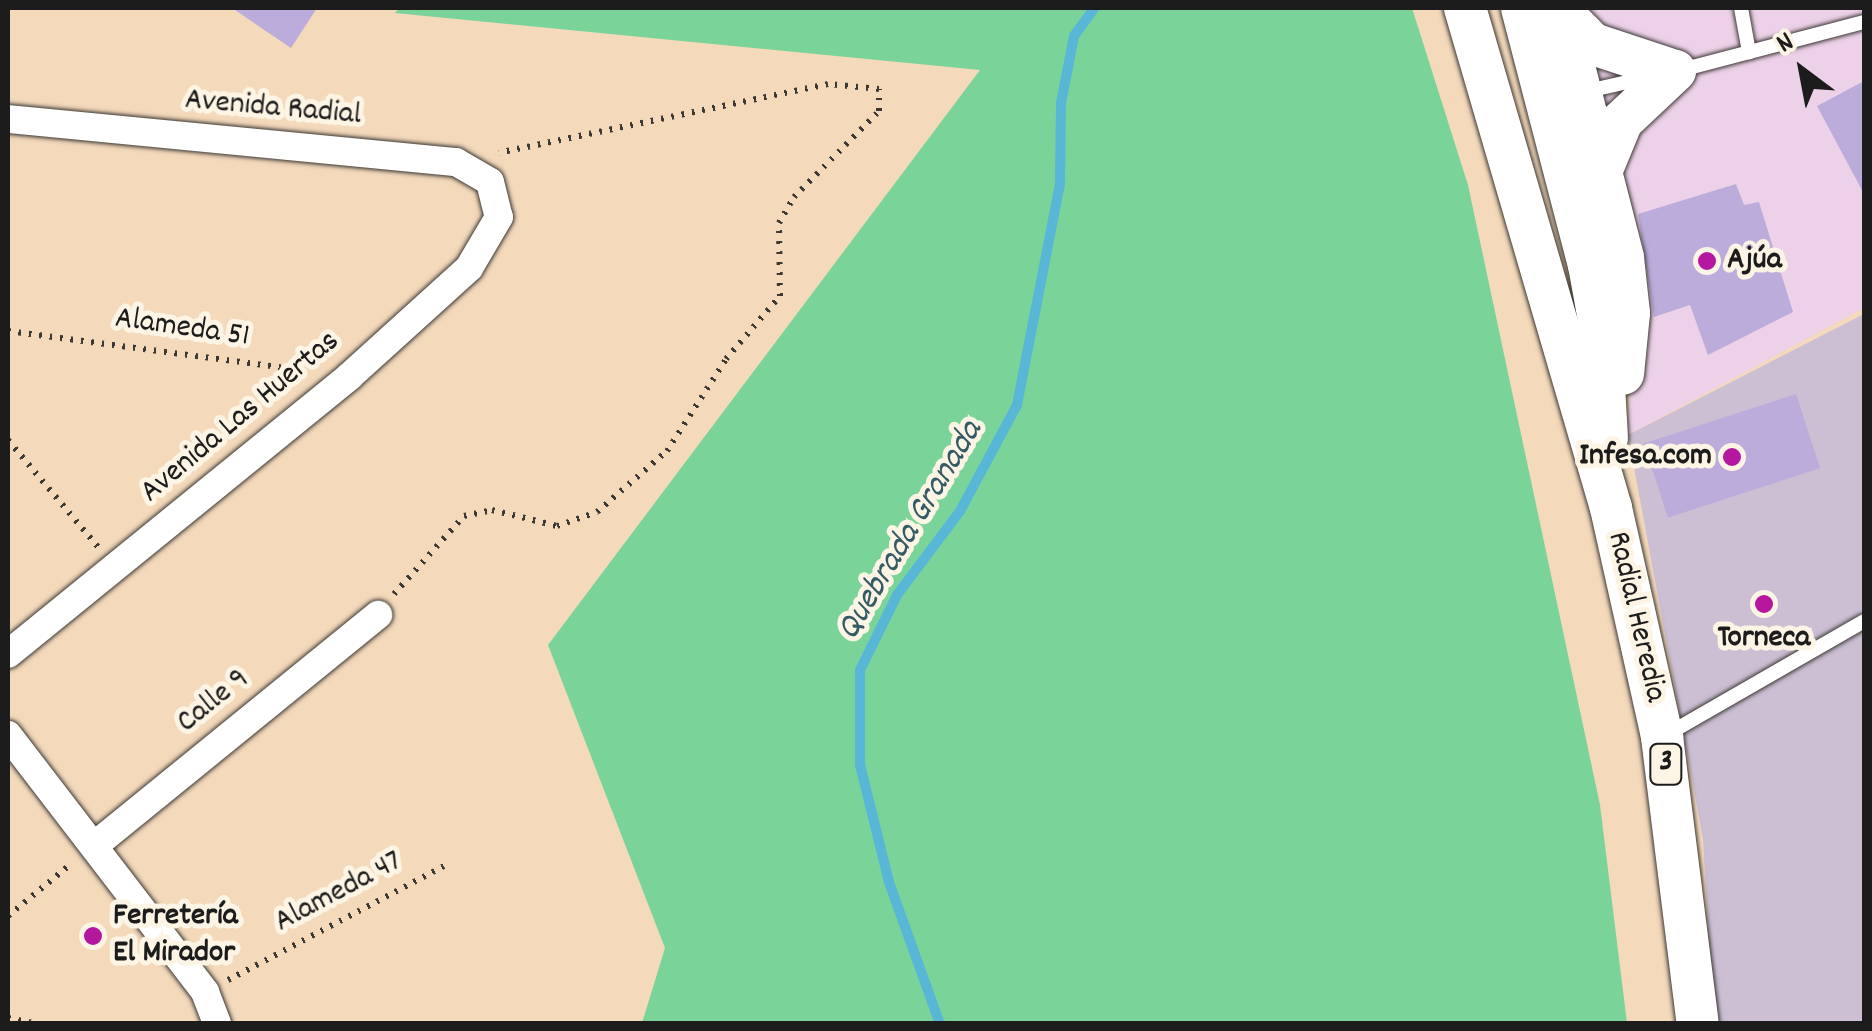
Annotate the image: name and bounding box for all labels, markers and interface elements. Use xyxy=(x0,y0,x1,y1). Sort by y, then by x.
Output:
north arrow xyxy=(1752,20,1852,120)
text: N xyxy=(1770,24,1803,65)
street label: Avenida Radial xyxy=(183,82,363,136)
place label: Ajúa xyxy=(1727,242,1782,280)
marker: Ajúa xyxy=(1696,250,1718,272)
street label: Alameda 51 xyxy=(112,301,252,357)
street label: Avenida Las Huertas xyxy=(134,324,348,512)
water label: Quebrada Granada xyxy=(829,414,993,648)
place label: Infesa.com xyxy=(1579,438,1712,476)
marker: Infesa.com xyxy=(1721,446,1743,468)
street label: Radial Heredia xyxy=(1597,528,1673,706)
marker: Torneca xyxy=(1753,593,1775,615)
place label: Torneca xyxy=(1718,620,1810,658)
street label: Calle 9 xyxy=(170,661,258,743)
road number: 3 xyxy=(1648,739,1684,789)
street label: Alameda 47 xyxy=(269,843,409,943)
place label: Ferretería El Mirador xyxy=(113,899,238,974)
marker: Ferretería El Mirador xyxy=(82,925,104,947)

